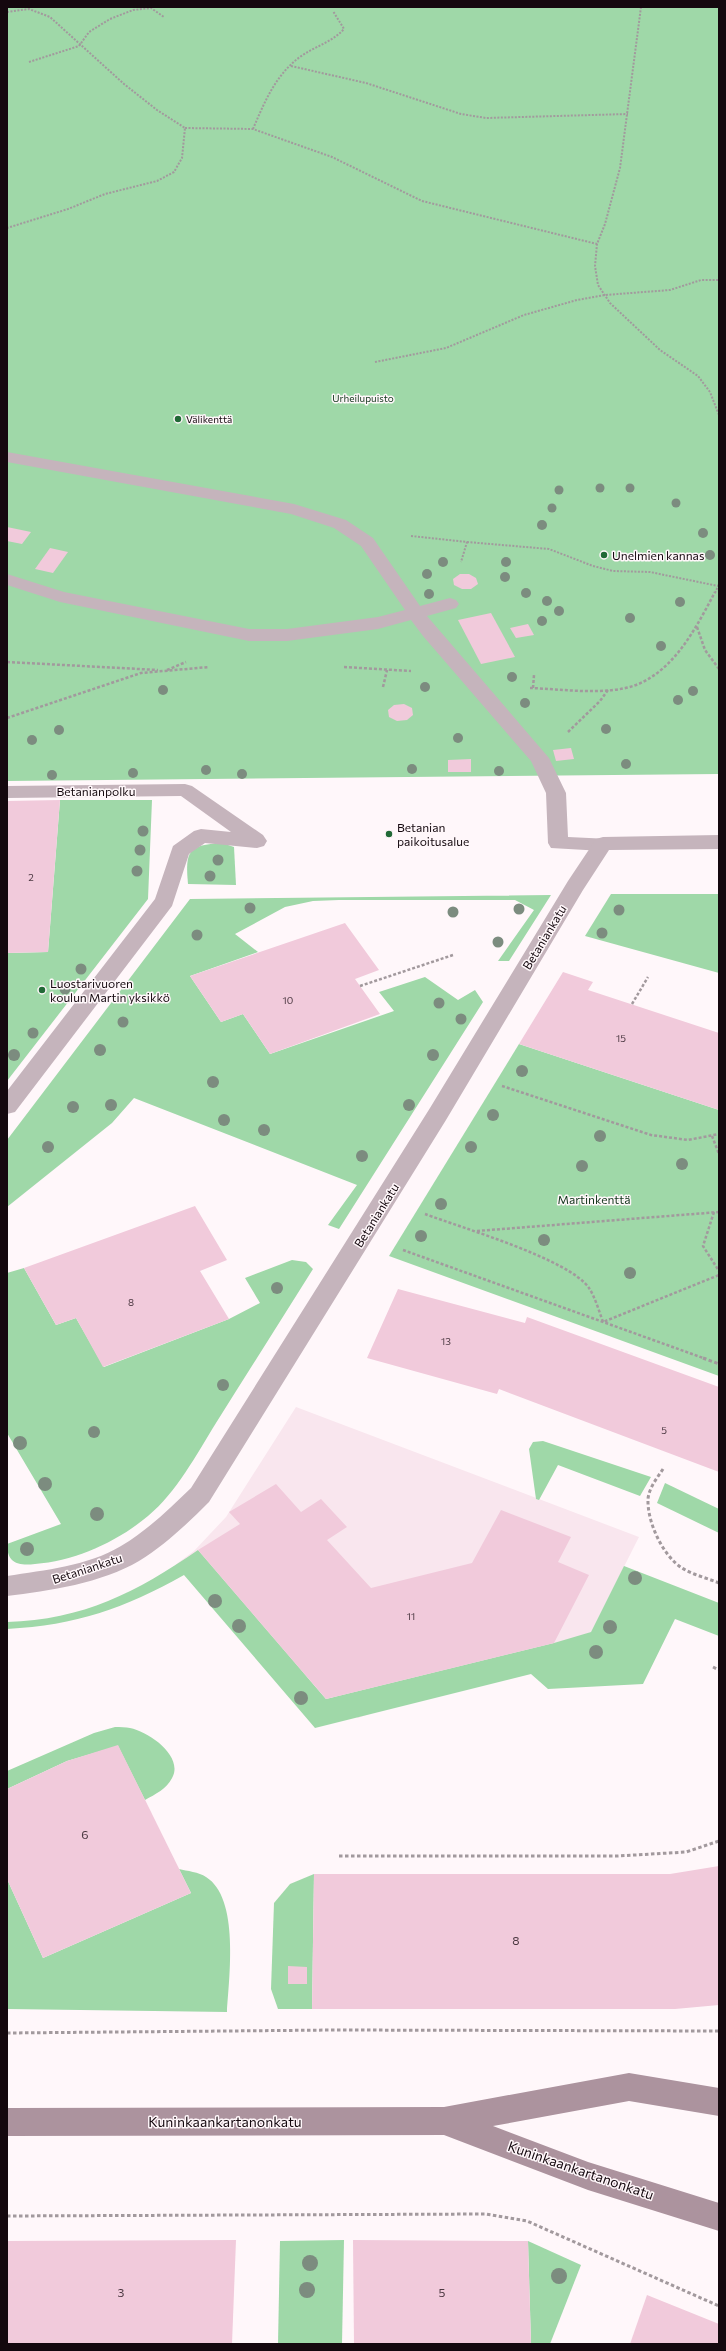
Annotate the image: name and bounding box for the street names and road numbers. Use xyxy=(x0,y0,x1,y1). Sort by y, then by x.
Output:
street label: Betanianpolku xyxy=(57,784,135,798)
street label: Betaniankatu xyxy=(519,902,569,972)
street label: Betaniankatu xyxy=(351,1180,401,1250)
street label: Betaniankatu xyxy=(50,1550,124,1586)
street label: Kuninkaankartanonkatu xyxy=(148,2113,302,2130)
street label: Kuninkaankartanonkatu xyxy=(506,2137,656,2203)

